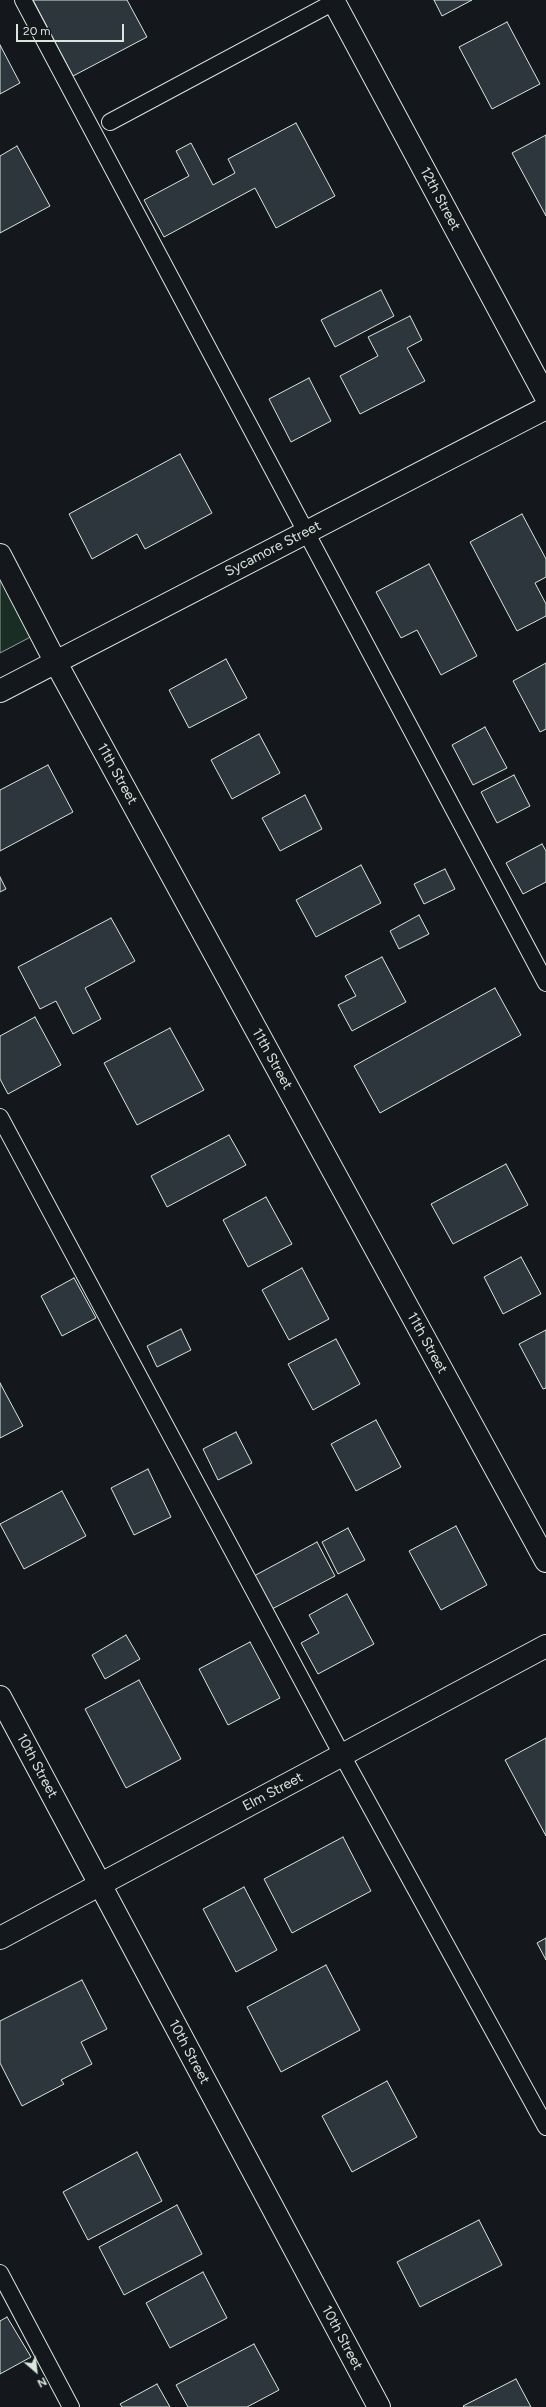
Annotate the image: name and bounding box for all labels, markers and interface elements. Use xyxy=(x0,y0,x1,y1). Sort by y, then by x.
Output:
scale bar xyxy=(18,16,126,42)
text: 20 m xyxy=(23,24,51,38)
street label: 12th Street xyxy=(416,164,464,234)
street label: Sycamore Street xyxy=(222,518,324,580)
street label: 11th Street xyxy=(93,740,141,808)
street label: 11th Street xyxy=(248,1025,296,1093)
street label: 11th Street xyxy=(403,1309,451,1377)
street label: 10th Street xyxy=(13,1731,61,1801)
street label: Elm Street xyxy=(240,1769,306,1815)
street label: 10th Street xyxy=(165,2017,213,2087)
street label: 10th Street xyxy=(318,2303,366,2373)
north arrow xyxy=(16,2351,56,2391)
text: N xyxy=(35,2374,49,2390)

